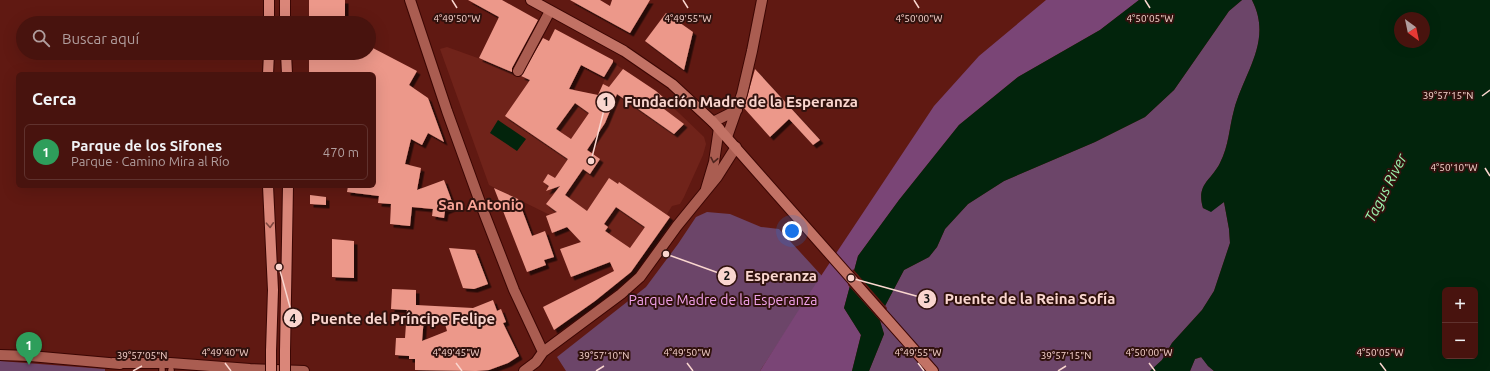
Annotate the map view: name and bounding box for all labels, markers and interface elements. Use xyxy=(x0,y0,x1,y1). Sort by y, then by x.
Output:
north arrow xyxy=(1394,12,1430,48)
text: 4°49'50"W xyxy=(433,13,481,24)
text: 4°49'55"W xyxy=(664,13,712,24)
text: 4°50'00"W xyxy=(895,13,943,24)
text: 4°50'05"W xyxy=(1126,13,1174,24)
search box xyxy=(16,16,376,60)
icon: search xyxy=(30,27,52,49)
text: Buscar aquí xyxy=(62,30,139,47)
callout: Fundación Madre de la Esperanza xyxy=(596,88,866,115)
text: Cerca xyxy=(32,89,77,108)
text: 39°57'15"N xyxy=(1423,90,1473,101)
text: Fundación Madre de la Esperanza xyxy=(624,93,858,110)
text: 1 xyxy=(603,95,609,108)
text: Parque de los Sifones xyxy=(71,137,222,154)
text: 1 xyxy=(42,145,50,159)
text: 470 m xyxy=(323,145,359,159)
water label: Tagus River xyxy=(1361,150,1411,225)
text: Parque · Camino Mira al Río xyxy=(71,154,230,168)
one-way arrow xyxy=(710,157,718,163)
text: 4°50'10"W xyxy=(1430,162,1478,173)
district label: San Antonio xyxy=(438,196,524,213)
your location xyxy=(782,221,802,241)
one-way arrow xyxy=(265,222,274,228)
callout: Esperanza xyxy=(717,262,825,289)
text: Esperanza xyxy=(745,267,817,284)
text: 2 xyxy=(724,269,731,282)
callout: Puente de la Reina Sofía xyxy=(917,285,1124,312)
map controls xyxy=(1442,287,1478,359)
button: + xyxy=(1442,287,1478,323)
text: Puente de la Reina Sofía xyxy=(945,290,1115,307)
park label: Parque Madre de la Esperanza xyxy=(629,292,817,308)
text: 3 xyxy=(924,292,930,305)
callout: Puente del Príncipe Felipe xyxy=(283,305,503,332)
text: Puente del Príncipe Felipe xyxy=(311,310,495,327)
text: 4 xyxy=(290,312,297,325)
button: − xyxy=(1442,323,1478,359)
pin: 1 xyxy=(16,332,42,365)
text: 4°49'40"W xyxy=(201,347,249,358)
text: 4°49'45"W xyxy=(432,347,480,358)
text: 4°49'50"W xyxy=(663,347,711,358)
text: 4°49'55"W xyxy=(894,347,942,358)
text: 4°50'00"W xyxy=(1125,347,1173,358)
text: 4°50'05"W xyxy=(1356,347,1404,358)
text: 39°57'05"N xyxy=(117,350,167,361)
text: 39°57'10"N xyxy=(579,350,629,361)
text: 39°57'15"N xyxy=(1041,350,1091,361)

